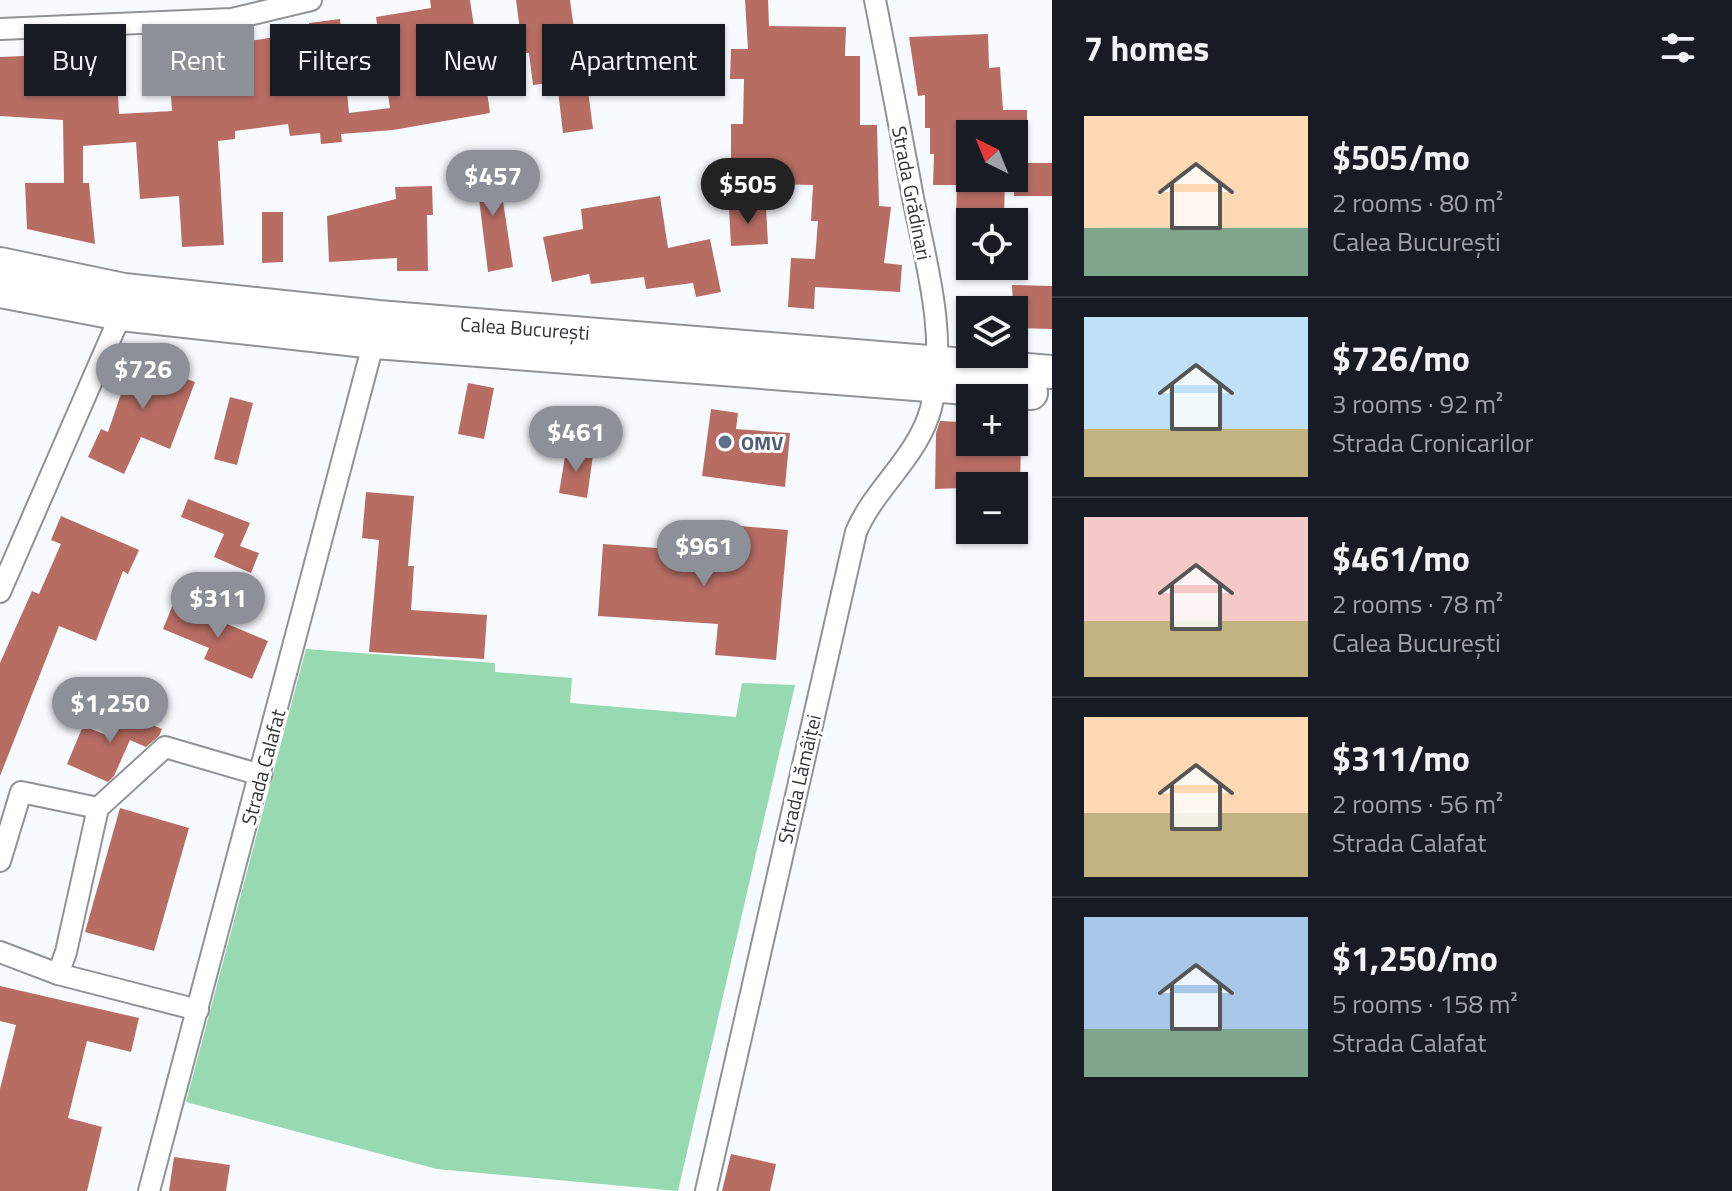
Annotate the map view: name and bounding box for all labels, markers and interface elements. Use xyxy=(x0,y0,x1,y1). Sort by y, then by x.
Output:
text: 7 homes xyxy=(1084,22,1209,74)
chip: Buy xyxy=(24,24,126,96)
chip: Rent xyxy=(142,24,254,96)
chip: Filters xyxy=(270,24,400,96)
chip: New xyxy=(416,24,526,96)
chip: Apartment xyxy=(542,24,725,96)
icon: filters xyxy=(1656,26,1700,70)
north arrow xyxy=(956,120,1028,192)
map controls xyxy=(956,120,1028,544)
street label: Strada Grădinari xyxy=(884,123,940,263)
text: $505/mo xyxy=(1332,131,1470,183)
icon: home xyxy=(1148,148,1244,244)
pin: $457 xyxy=(446,150,540,218)
text: $457 xyxy=(464,156,522,195)
pin: $505 xyxy=(701,158,795,226)
text: $505 xyxy=(719,164,777,203)
text: 2 rooms · 80 m² xyxy=(1332,183,1503,222)
button: locate xyxy=(956,208,1028,280)
text: Calea București xyxy=(1332,222,1501,261)
button: layers xyxy=(956,296,1028,368)
street label: Calea București xyxy=(459,308,591,348)
text: $726/mo xyxy=(1332,332,1470,384)
pin: $726 xyxy=(96,343,190,411)
text: $726 xyxy=(114,349,172,388)
icon: home xyxy=(1148,349,1244,445)
button: + xyxy=(956,384,1028,456)
text: 3 rooms · 92 m² xyxy=(1332,384,1503,423)
pin: $461 xyxy=(529,406,623,474)
text: $461 xyxy=(547,412,605,451)
text: Strada Cronicarilor xyxy=(1332,423,1533,462)
place label: OMV xyxy=(741,427,783,458)
marker: OMV xyxy=(716,433,734,451)
button: − xyxy=(956,472,1028,544)
pin: $961 xyxy=(657,520,751,588)
text: $961 xyxy=(675,526,733,565)
text: $461/mo xyxy=(1332,532,1470,584)
icon: home xyxy=(1148,549,1244,645)
pin: $311 xyxy=(171,572,265,640)
text: $311 xyxy=(189,578,247,617)
text: 2 rooms · 78 m² xyxy=(1332,584,1503,623)
text: Calea București xyxy=(1332,623,1501,662)
pin: $1,250 xyxy=(45,677,175,745)
text: $1,250 xyxy=(70,683,150,722)
street label: Strada Calafat xyxy=(233,706,293,828)
street label: Strada Lămâiței xyxy=(769,711,829,847)
text: $311/mo xyxy=(1332,732,1470,784)
icon: home xyxy=(1148,749,1244,845)
text: 2 rooms · 56 m² xyxy=(1332,784,1503,823)
text: Strada Calafat xyxy=(1332,823,1486,862)
text: $1,250/mo xyxy=(1332,932,1498,984)
icon: home xyxy=(1148,949,1244,1045)
text: 5 rooms · 158 m² xyxy=(1332,984,1518,1023)
text: Strada Calafat xyxy=(1332,1023,1486,1062)

